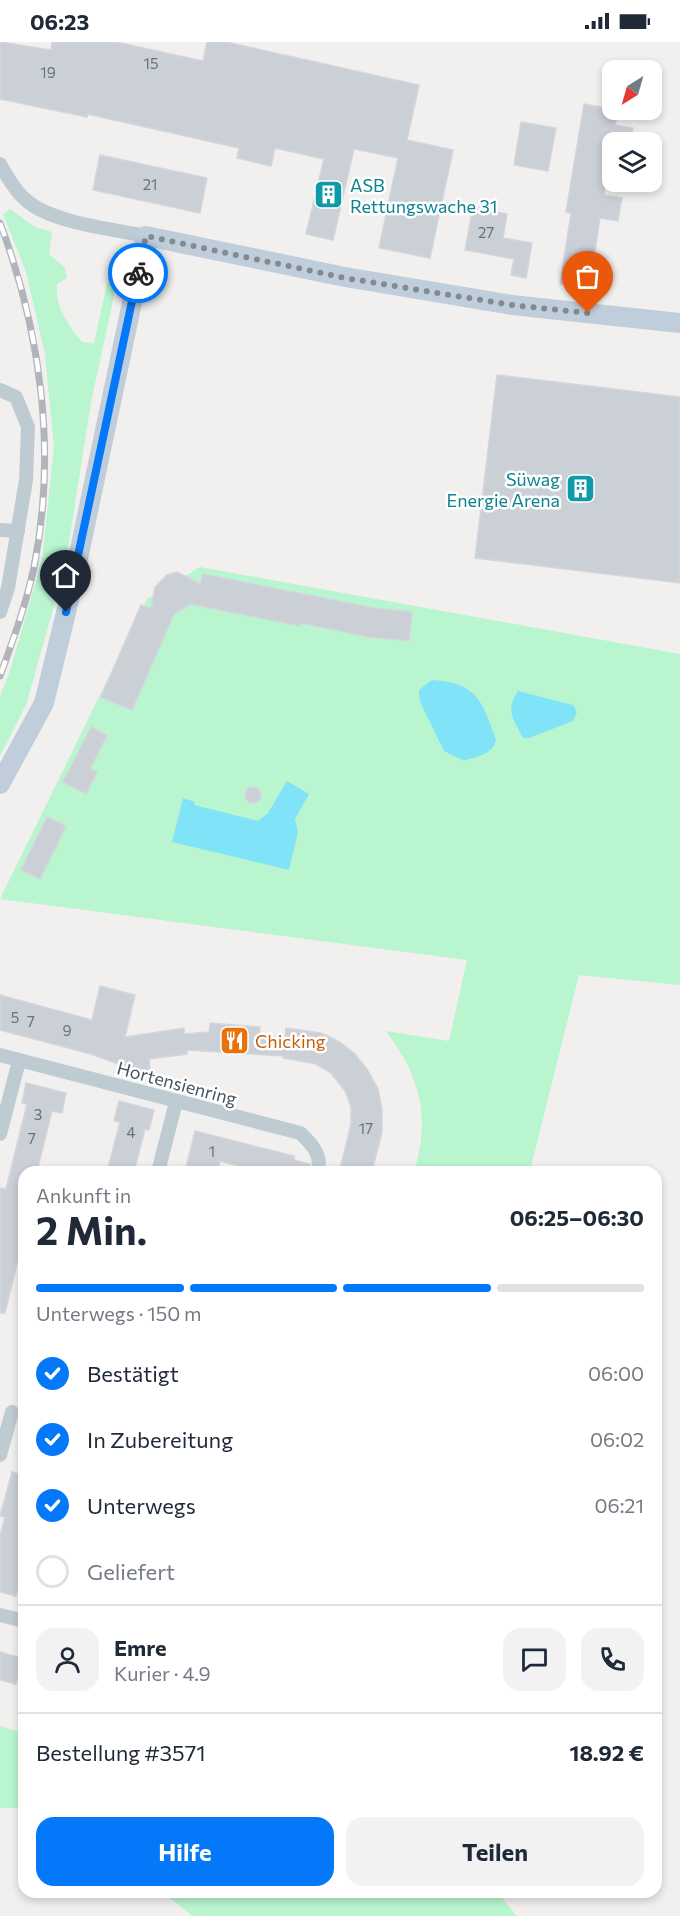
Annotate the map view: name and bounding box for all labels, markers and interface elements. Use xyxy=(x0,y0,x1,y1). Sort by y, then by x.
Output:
text: 06:23 xyxy=(30,8,89,35)
house number: 15 xyxy=(143,54,159,72)
north arrow xyxy=(602,60,662,120)
map controls xyxy=(602,60,662,192)
house number: 19 xyxy=(40,63,56,81)
button: layers xyxy=(602,132,662,192)
place label: ASB Rettungswache 31 xyxy=(350,174,498,217)
house number: 21 xyxy=(143,175,157,193)
building icon: ASB Rettungswache 31 xyxy=(313,179,345,211)
house number: 27 xyxy=(478,223,494,241)
courier xyxy=(108,243,168,303)
pin xyxy=(562,251,613,313)
icon: bike xyxy=(122,257,155,290)
icon: bag xyxy=(571,260,604,293)
place label: Süwag Energie Arena xyxy=(446,468,560,511)
building icon: Süwag Energie Arena xyxy=(565,473,597,505)
pin xyxy=(40,550,91,612)
icon: home xyxy=(49,559,82,592)
house number: 5 xyxy=(11,1008,19,1026)
house number: 7 xyxy=(27,1012,35,1030)
house number: 9 xyxy=(62,1021,72,1039)
restaurant icon: Chicking xyxy=(218,1025,250,1057)
place label: Chicking xyxy=(255,1030,326,1052)
street label: Hortensienring xyxy=(115,1056,239,1110)
house number: 3 xyxy=(34,1105,42,1123)
house number: 17 xyxy=(359,1119,373,1137)
house number: 4 xyxy=(127,1123,136,1141)
house number: 7 xyxy=(28,1129,36,1147)
house number: 1 xyxy=(209,1142,215,1160)
text: Ankunft in xyxy=(36,1183,131,1207)
text: 06:25–06:30 xyxy=(510,1204,644,1231)
text: 2 Min. xyxy=(36,1205,147,1253)
text: Unterwegs · 150 m xyxy=(36,1301,202,1325)
icon: check xyxy=(36,1357,69,1390)
text: Bestätigt xyxy=(87,1360,179,1387)
text: 06:00 xyxy=(588,1361,644,1385)
icon: check xyxy=(36,1423,69,1456)
text: In Zubereitung xyxy=(87,1426,233,1453)
text: 06:02 xyxy=(590,1427,644,1451)
icon: check xyxy=(36,1489,69,1522)
text: Unterwegs xyxy=(87,1492,196,1519)
text: 06:21 xyxy=(594,1493,644,1517)
text: Geliefert xyxy=(87,1558,175,1585)
button: person xyxy=(36,1628,99,1691)
button: chat xyxy=(503,1628,566,1691)
button: phone xyxy=(581,1628,644,1691)
text: Emre xyxy=(114,1634,167,1661)
text: Kurier · 4.9 xyxy=(114,1661,211,1685)
text: Bestellung #3571 xyxy=(36,1739,206,1766)
text: 18.92 € xyxy=(570,1739,644,1766)
button: Hilfe xyxy=(36,1817,334,1886)
button: Teilen xyxy=(346,1817,644,1886)

